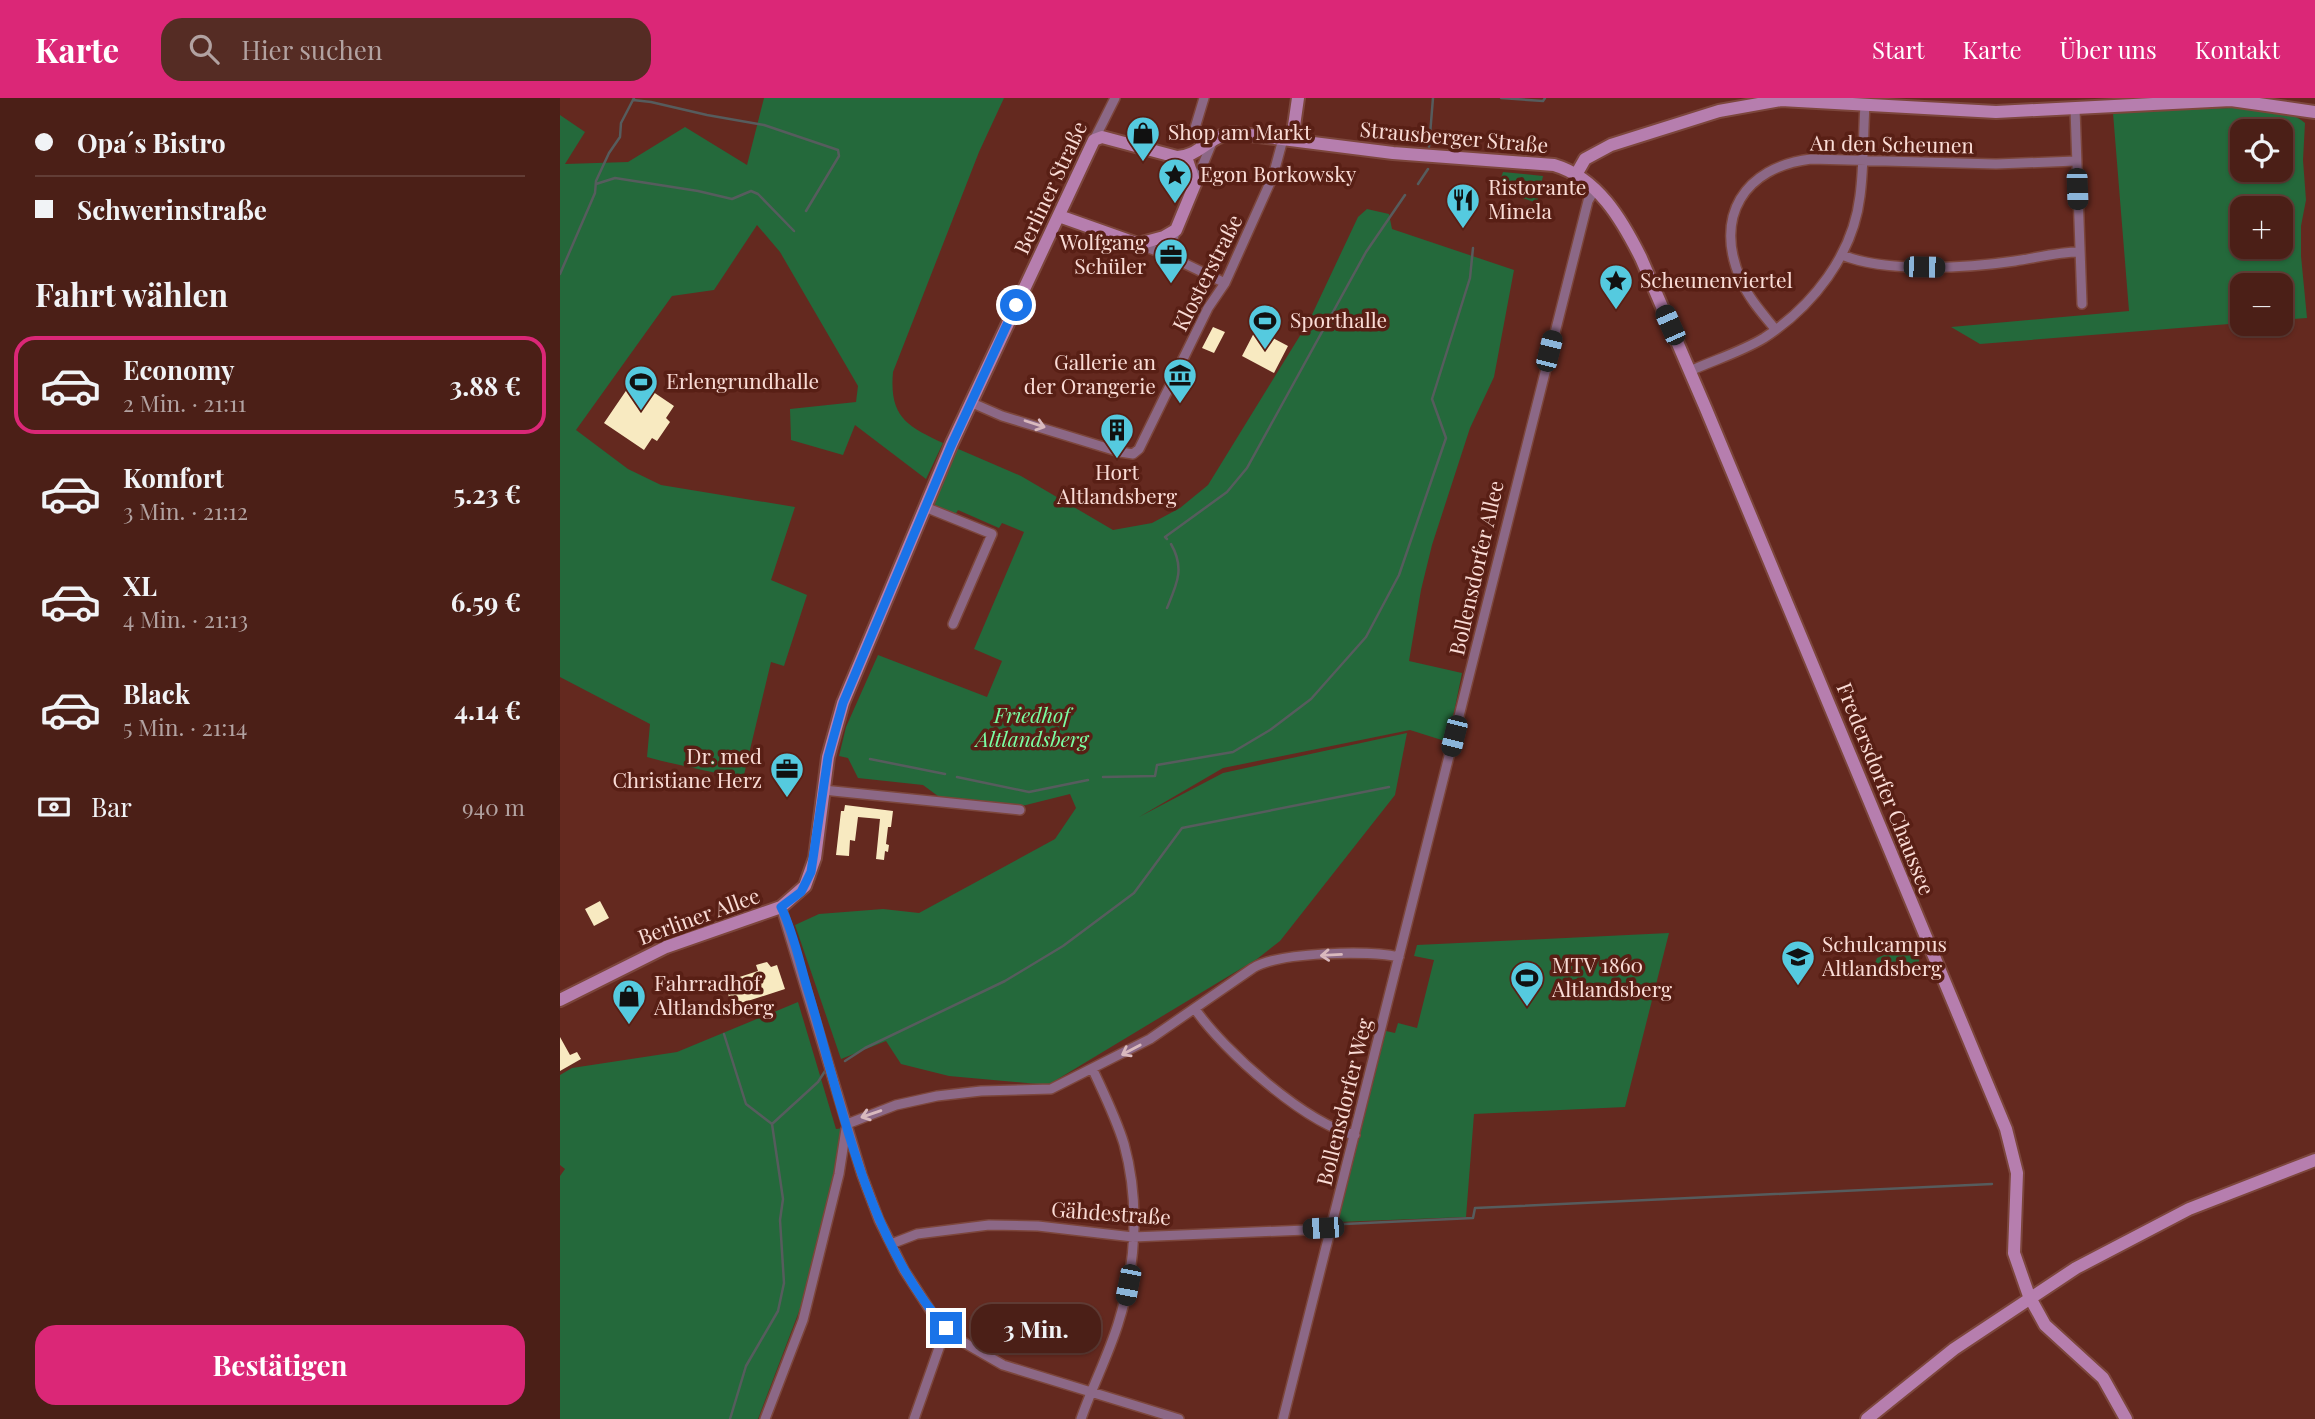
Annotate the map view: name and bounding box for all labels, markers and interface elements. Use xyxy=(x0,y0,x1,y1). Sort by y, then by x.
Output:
search box xyxy=(161,18,651,81)
text: Karte xyxy=(35,27,119,71)
icon: search xyxy=(185,30,223,68)
text: Hier suchen xyxy=(241,32,383,67)
text: Start xyxy=(1872,33,1925,65)
text: Karte xyxy=(1963,33,2022,65)
text: Über uns xyxy=(2060,33,2157,65)
text: Kontakt xyxy=(2195,33,2280,65)
shop icon: Shop am Markt xyxy=(1124,114,1162,163)
street label: Strausberger Straße xyxy=(1359,114,1550,158)
street label: Berliner Straße xyxy=(1006,116,1092,258)
place label: Shop am Markt xyxy=(1168,117,1312,145)
map controls xyxy=(2230,119,2293,336)
button: locate xyxy=(2230,119,2293,182)
text: Opa´s Bistro xyxy=(77,125,226,160)
street label: An den Scheunen xyxy=(1809,128,1975,158)
place icon: Egon Borkowsky xyxy=(1156,156,1194,205)
place label: Egon Borkowsky xyxy=(1200,159,1357,187)
car xyxy=(2066,168,2089,210)
place label: Ristorante Minela xyxy=(1488,172,1587,224)
restaurant icon: Ristorante Minela xyxy=(1444,181,1482,230)
text: Schwerinstraße xyxy=(77,192,267,227)
button: + xyxy=(2230,196,2293,259)
street label: Klosterstraße xyxy=(1165,209,1248,335)
place label: Wolfgang Schüler xyxy=(1058,227,1147,279)
office icon: Wolfgang Schüler xyxy=(1152,236,1190,285)
car xyxy=(1903,256,1946,278)
place icon: Scheunenviertel xyxy=(1597,262,1635,311)
place label: Scheunenviertel xyxy=(1640,265,1793,293)
text: Fahrt wählen xyxy=(35,272,228,315)
button: − xyxy=(2230,273,2293,336)
route start xyxy=(1000,289,1032,321)
sports icon: Sporthalle xyxy=(1246,302,1284,351)
car xyxy=(1652,302,1689,348)
place label: Sporthalle xyxy=(1290,305,1387,333)
car xyxy=(1534,328,1565,374)
place label: Gallerie an der Orangerie xyxy=(1024,347,1156,399)
text: Economy xyxy=(123,352,234,387)
icon: car xyxy=(39,354,102,417)
museum icon: Gallerie an der Orangerie xyxy=(1161,356,1199,405)
sports icon: Erlengrundhalle xyxy=(622,363,660,412)
place label: Erlengrundhalle xyxy=(666,366,819,394)
text: 3.88 € xyxy=(449,368,521,403)
text: 2 Min. · 21:11 xyxy=(123,387,246,418)
building icon: Hort Altlandsberg xyxy=(1098,411,1136,460)
one-way arrow xyxy=(1023,419,1045,432)
place label: Hort Altlandsberg xyxy=(1056,457,1177,509)
text: Komfort xyxy=(123,460,224,495)
icon: car xyxy=(39,462,102,525)
text: 5.23 € xyxy=(453,476,521,511)
street label: Bollensdorfer Allee xyxy=(1441,477,1509,658)
text: 3 Min. · 21:12 xyxy=(123,495,248,526)
text: XL xyxy=(123,568,157,603)
icon: car xyxy=(39,570,102,633)
text: 6.59 € xyxy=(451,584,521,619)
text: 4 Min. · 21:13 xyxy=(123,603,248,634)
text: Black xyxy=(123,676,190,711)
icon: car xyxy=(39,678,102,741)
street label: Fredersdorfer Chaussee xyxy=(1831,678,1942,899)
text: 4.14 € xyxy=(454,692,521,727)
park label: Friedhof Altlandsberg xyxy=(974,700,1090,752)
text: 5 Min. · 21:14 xyxy=(123,711,247,742)
car xyxy=(1439,713,1470,759)
place label: Dr. med Christiane Herz xyxy=(612,741,762,793)
office icon: Dr. med Christiane Herz xyxy=(768,750,806,799)
icon: cash xyxy=(35,788,73,826)
text: Bar xyxy=(91,789,132,824)
text: 940 m xyxy=(462,791,525,822)
street label: Berliner Allee xyxy=(634,880,763,950)
place label: Schulcampus Altlandsberg xyxy=(1821,929,1947,981)
school or university icon: Schulcampus Altlandsberg xyxy=(1779,938,1817,987)
one-way arrow xyxy=(1320,949,1343,962)
place label: MTV 1860 Altlandsberg xyxy=(1551,950,1672,1002)
sports icon: MTV 1860 Altlandsberg xyxy=(1508,959,1546,1008)
place label: Fahrradhof Altlandsberg xyxy=(653,968,774,1020)
shop icon: Fahrradhof Altlandsberg xyxy=(610,977,648,1026)
street label: Bollensdorfer Weg xyxy=(1309,1015,1377,1188)
one-way arrow xyxy=(1121,1043,1141,1057)
one-way arrow xyxy=(861,1109,883,1121)
street label: Gähdestraße xyxy=(1050,1194,1172,1230)
car xyxy=(1302,1216,1345,1240)
car xyxy=(1114,1262,1143,1308)
callout: 3 Min. xyxy=(970,1304,1100,1352)
route end xyxy=(930,1312,962,1344)
text: 3 Min. xyxy=(1003,1313,1069,1344)
button: Bestätigen xyxy=(35,1325,525,1405)

